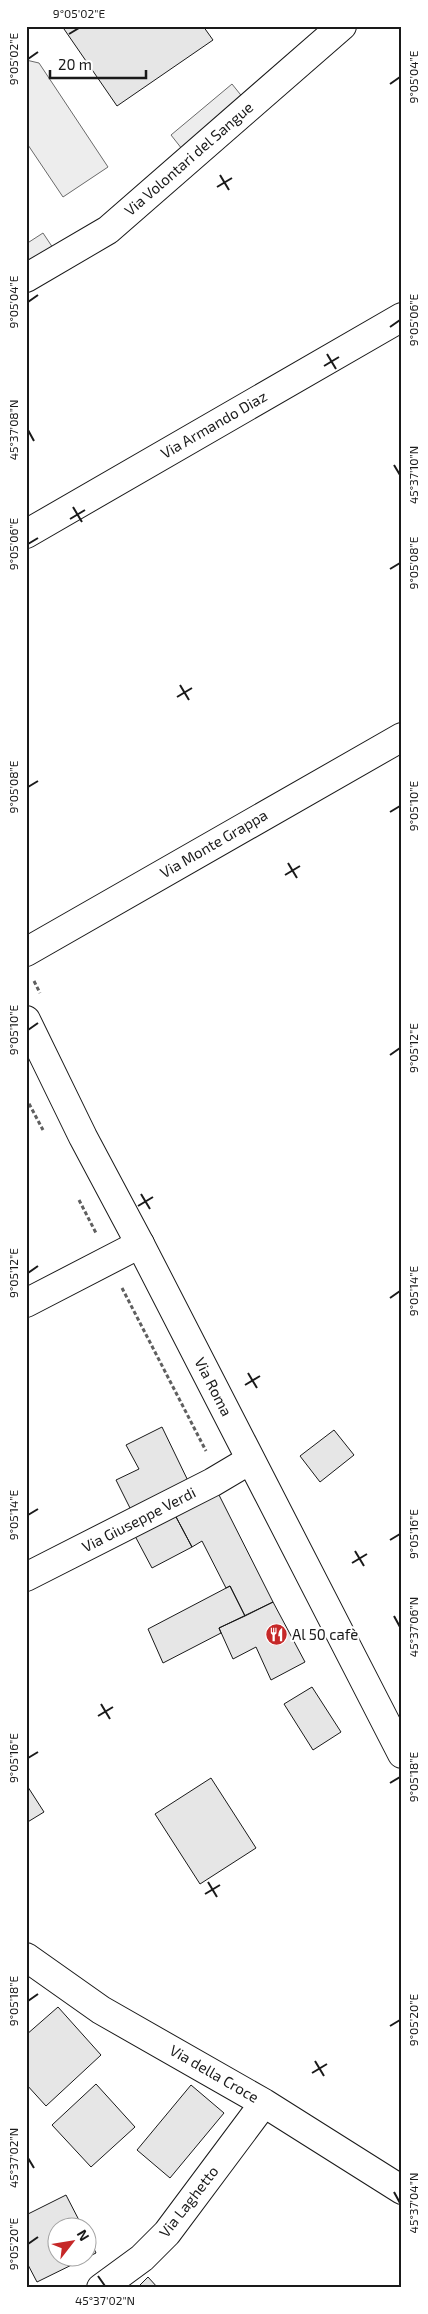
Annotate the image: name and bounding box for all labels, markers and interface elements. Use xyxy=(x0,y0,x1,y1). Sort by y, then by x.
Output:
text: 9°05'02"E xyxy=(53,6,105,20)
text: 9°05'02"E xyxy=(6,33,20,85)
scale bar xyxy=(50,48,146,80)
text: 9°05'04"E xyxy=(406,50,420,103)
text: 20 m xyxy=(58,55,92,73)
street label: Via Volontari del Sangue xyxy=(120,98,256,219)
text: 9°05'04"E xyxy=(6,275,20,328)
text: 9°05'06"E xyxy=(406,293,420,346)
street label: Via Armando Diaz xyxy=(157,386,270,462)
text: 45°37'08"N xyxy=(6,400,20,460)
text: 45°37'10"N xyxy=(406,446,420,504)
text: 9°05'06"E xyxy=(6,517,20,570)
text: 9°05'08"E xyxy=(406,536,420,589)
text: 9°05'08"E xyxy=(6,760,20,813)
text: 9°05'10"E xyxy=(406,781,420,831)
street label: Via Monte Grappa xyxy=(156,805,271,881)
text: 9°05'10"E xyxy=(6,1005,20,1055)
text: 9°05'12"E xyxy=(406,1023,420,1073)
text: 9°05'12"E xyxy=(6,1248,20,1298)
text: 9°05'14"E xyxy=(406,1265,420,1316)
street label: Via Roma xyxy=(191,1354,236,1419)
street label: Via Giuseppe Verdi xyxy=(79,1483,198,1556)
text: 9°05'14"E xyxy=(6,1489,20,1540)
text: 9°05'16"E xyxy=(406,1509,420,1559)
text: 45°37'06"N xyxy=(406,1597,420,1657)
restaurant icon: Al 50 cafè xyxy=(264,1623,288,1647)
place label: Al 50 cafè xyxy=(292,1625,358,1643)
text: 9°05'16"E xyxy=(6,1733,20,1783)
text: 9°05'18"E xyxy=(406,1752,420,1802)
text: 9°05'18"E xyxy=(6,1976,20,2026)
text: 9°05'20"E xyxy=(406,1994,420,2046)
street label: Via della Croce xyxy=(167,2040,262,2106)
text: 45°37'02"N xyxy=(6,2128,20,2188)
street label: Via Laghetto xyxy=(155,2162,222,2241)
text: 45°37'04"N xyxy=(406,2173,420,2233)
north arrow xyxy=(48,2216,98,2266)
text: 9°05'20"E xyxy=(6,2218,20,2270)
text: N xyxy=(74,2226,93,2244)
text: 45°37'02"N xyxy=(75,2293,135,2307)

